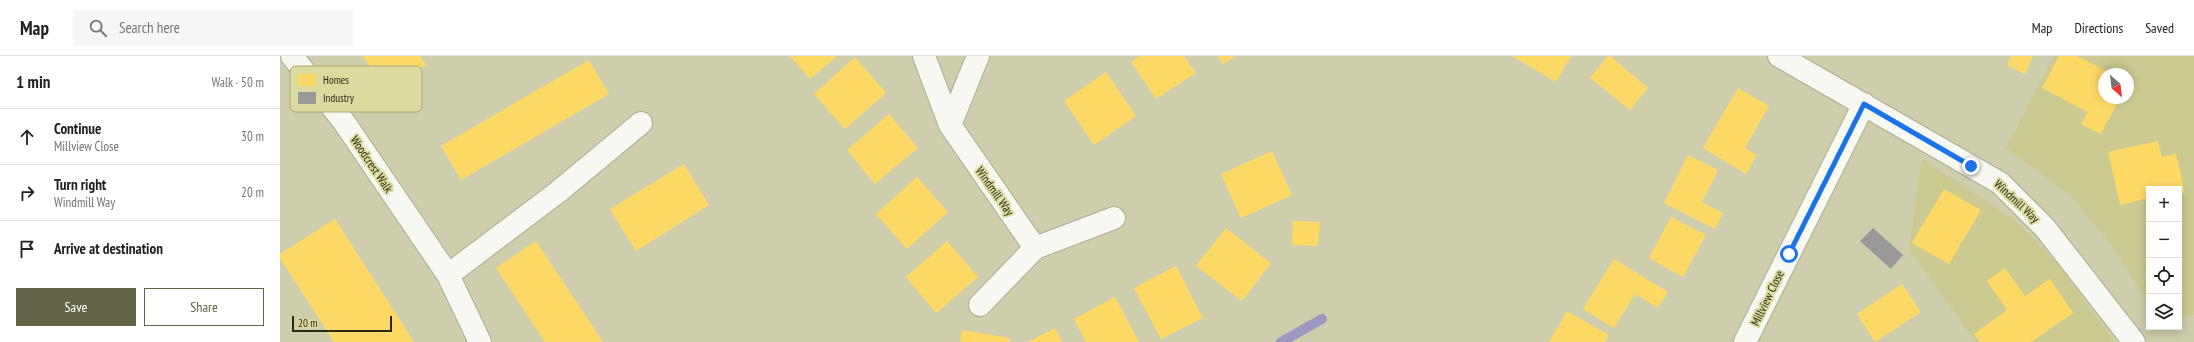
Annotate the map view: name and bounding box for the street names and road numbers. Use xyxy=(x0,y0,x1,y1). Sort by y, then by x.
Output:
street label: Woodcrest Walk xyxy=(348,133,397,196)
street label: Windmill Way xyxy=(973,164,1018,219)
street label: Windmill Way xyxy=(1991,176,2043,226)
street label: Millview Close xyxy=(1747,268,1787,328)

